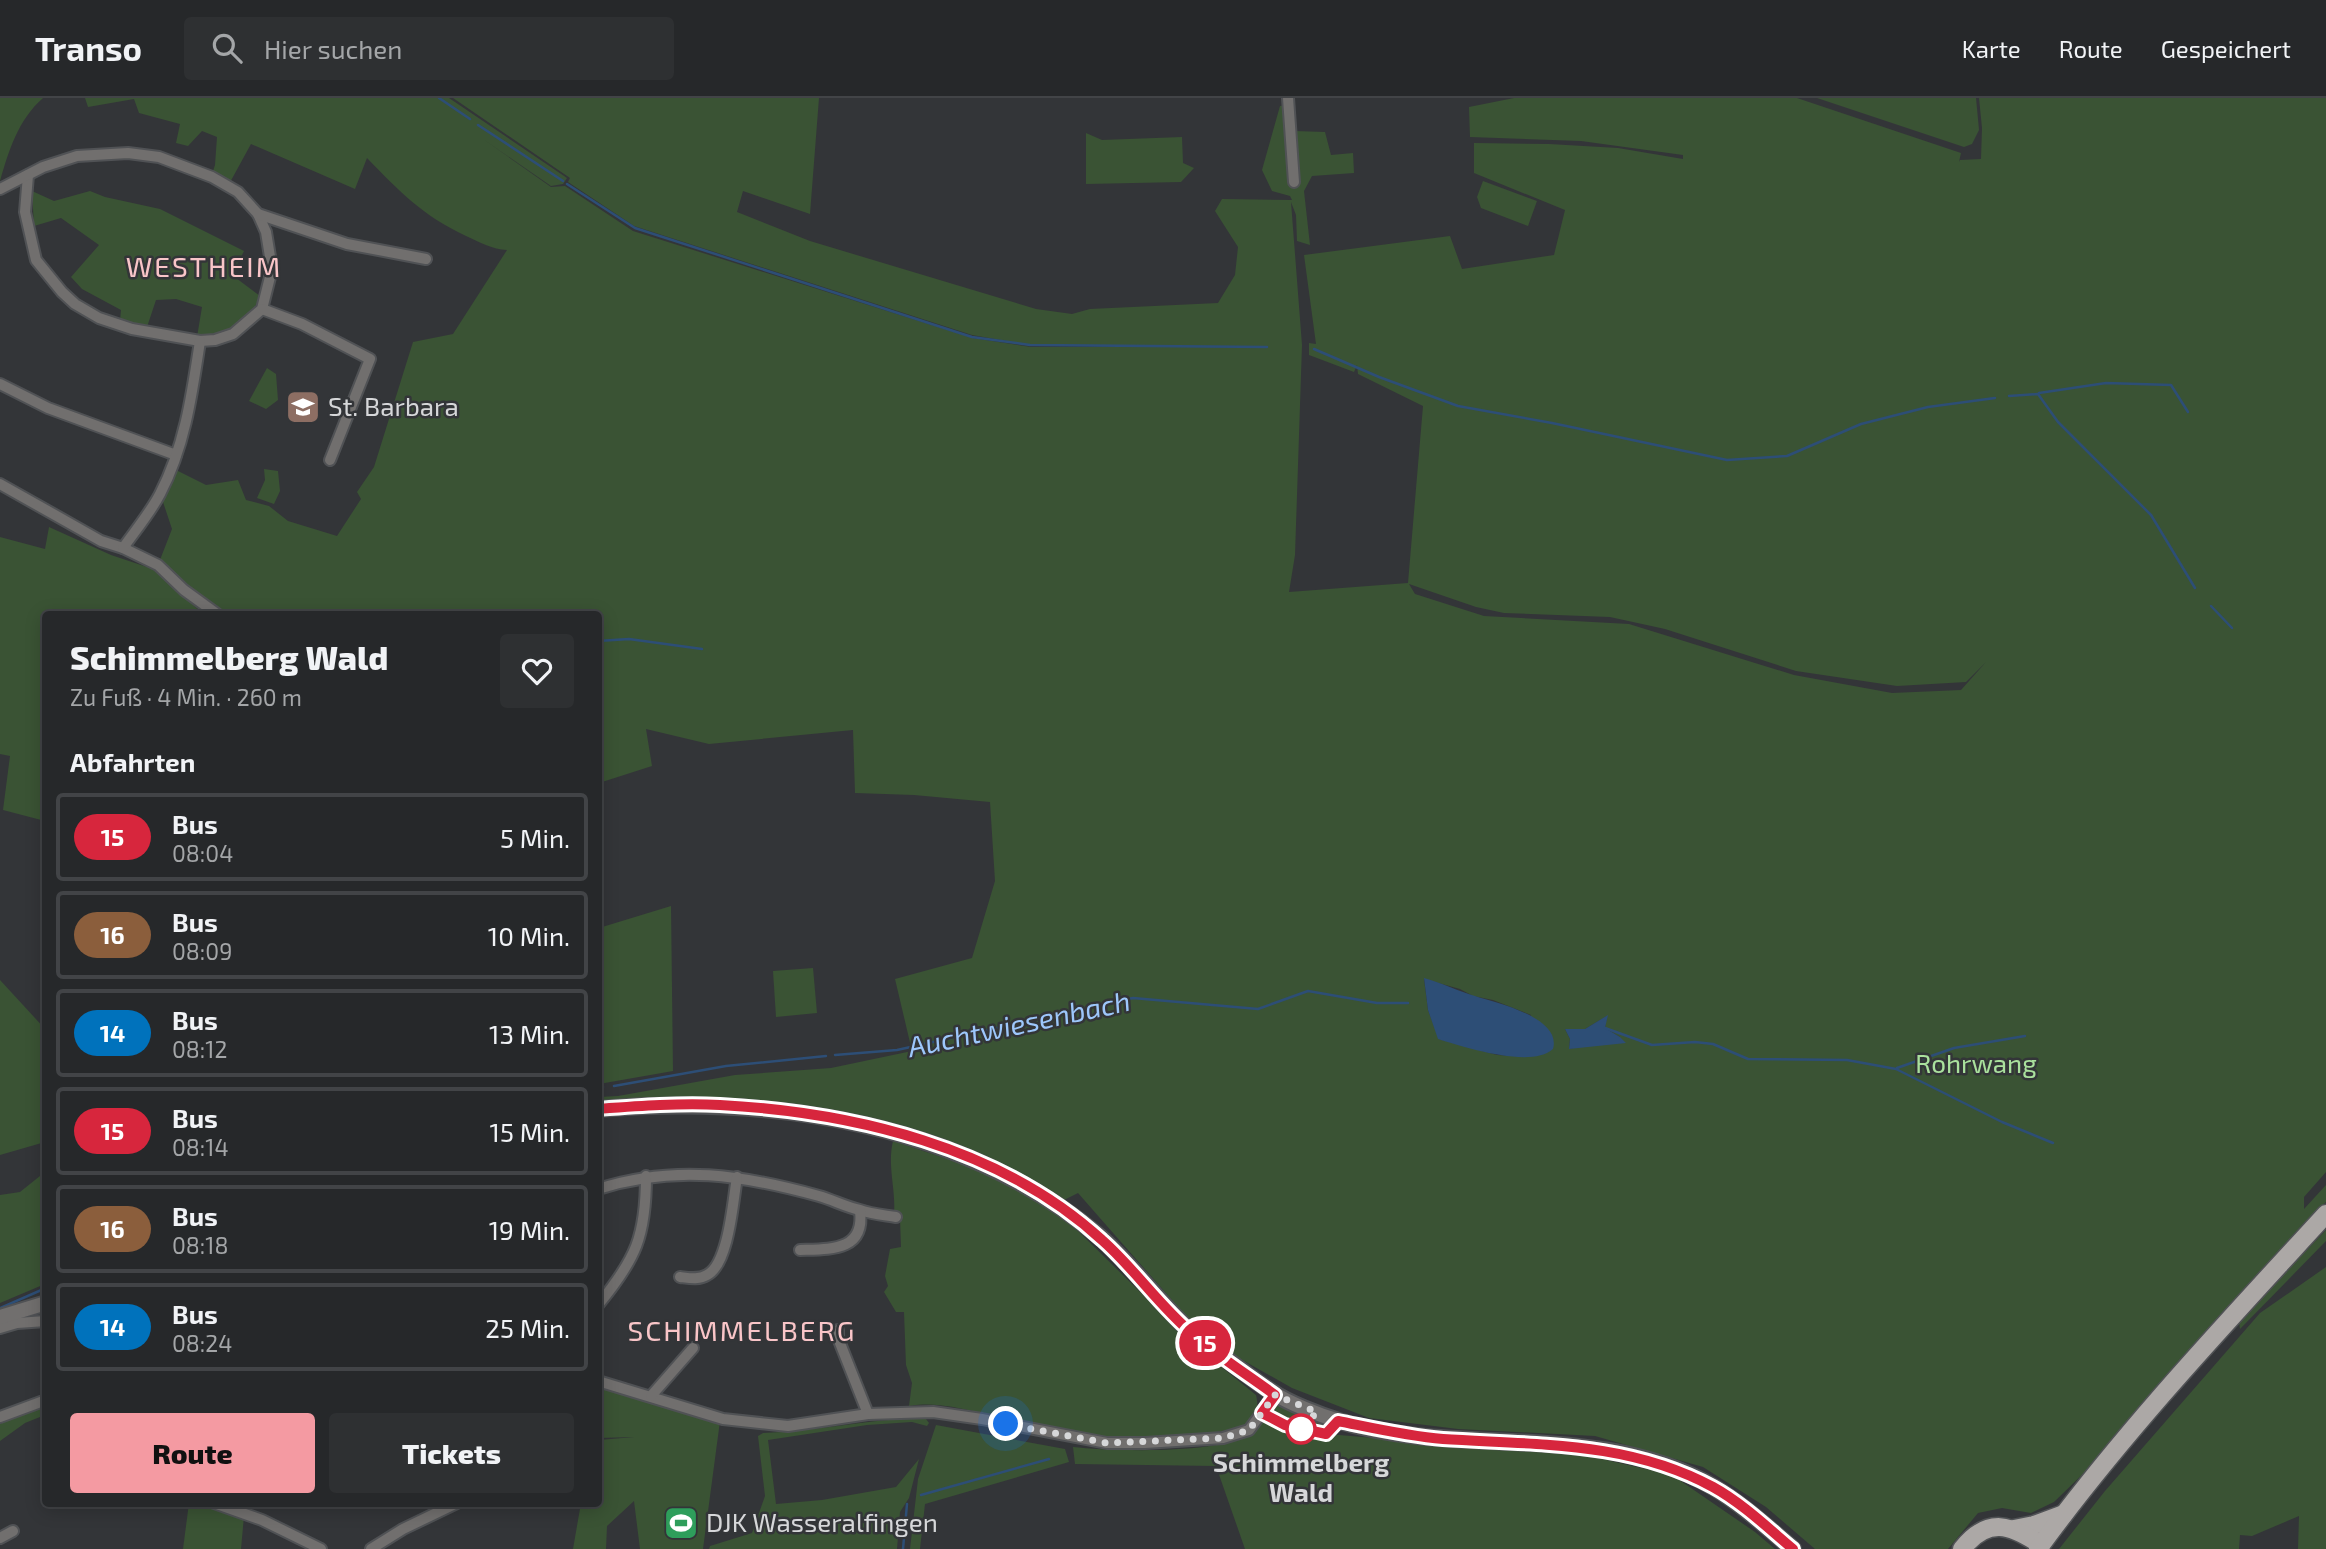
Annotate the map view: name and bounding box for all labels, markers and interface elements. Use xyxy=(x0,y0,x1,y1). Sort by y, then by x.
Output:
search box xyxy=(184,17,674,80)
text: Transo xyxy=(35,28,142,68)
icon: search xyxy=(208,29,246,67)
text: Hier suchen xyxy=(264,33,402,64)
text: Karte xyxy=(1962,34,2021,63)
text: Route xyxy=(2059,34,2123,63)
text: Gespeichert xyxy=(2161,34,2291,63)
district label: WESTHEIM xyxy=(126,249,282,283)
school or university icon: St. Barbara xyxy=(284,388,322,426)
place label: St. Barbara xyxy=(328,390,459,421)
button: heart xyxy=(500,634,574,708)
text: Schimmelberg Wald xyxy=(70,637,388,677)
text: Zu Fuß · 4 Min. · 260 m xyxy=(70,683,302,711)
text: Abfahrten xyxy=(70,746,195,777)
text: Bus xyxy=(172,808,218,839)
text: 15 xyxy=(101,822,124,851)
text: 5 Min. xyxy=(500,822,570,853)
text: 08:04 xyxy=(172,839,233,867)
text: Bus xyxy=(172,906,218,937)
text: 16 xyxy=(100,920,125,949)
text: 10 Min. xyxy=(488,920,570,951)
text: 08:09 xyxy=(172,937,232,965)
water label: Auchtwiesenbach xyxy=(904,983,1133,1063)
text: Bus xyxy=(172,1004,218,1035)
text: 14 xyxy=(100,1018,125,1047)
text: 13 Min. xyxy=(489,1018,570,1049)
text: 08:12 xyxy=(172,1035,227,1063)
park label: Rohrwang xyxy=(1915,1047,2037,1078)
text: Bus xyxy=(172,1102,218,1133)
text: 15 xyxy=(101,1116,124,1145)
text: 15 Min. xyxy=(490,1116,570,1147)
text: 08:14 xyxy=(172,1133,229,1161)
text: Bus xyxy=(172,1200,218,1231)
text: 16 xyxy=(100,1214,125,1243)
text: 19 Min. xyxy=(489,1214,570,1245)
text: 08:18 xyxy=(172,1231,228,1259)
text: Bus xyxy=(172,1298,218,1329)
text: 14 xyxy=(100,1312,125,1341)
text: 25 Min. xyxy=(485,1312,570,1343)
district label: SCHIMMELBERG xyxy=(628,1313,856,1347)
line badge: 15 xyxy=(1174,1320,1236,1366)
text: 15 xyxy=(1193,1328,1217,1357)
text: 08:24 xyxy=(172,1329,232,1357)
your location xyxy=(988,1406,1023,1441)
button: Route xyxy=(70,1413,315,1493)
button: Tickets xyxy=(329,1413,574,1493)
marker: Schimmelberg Wald xyxy=(1286,1414,1316,1444)
place label: Schimmelberg Wald xyxy=(1213,1446,1389,1507)
sports icon: DJK Wasseralfingen xyxy=(662,1504,700,1542)
place label: DJK Wasseralfingen xyxy=(706,1506,938,1537)

